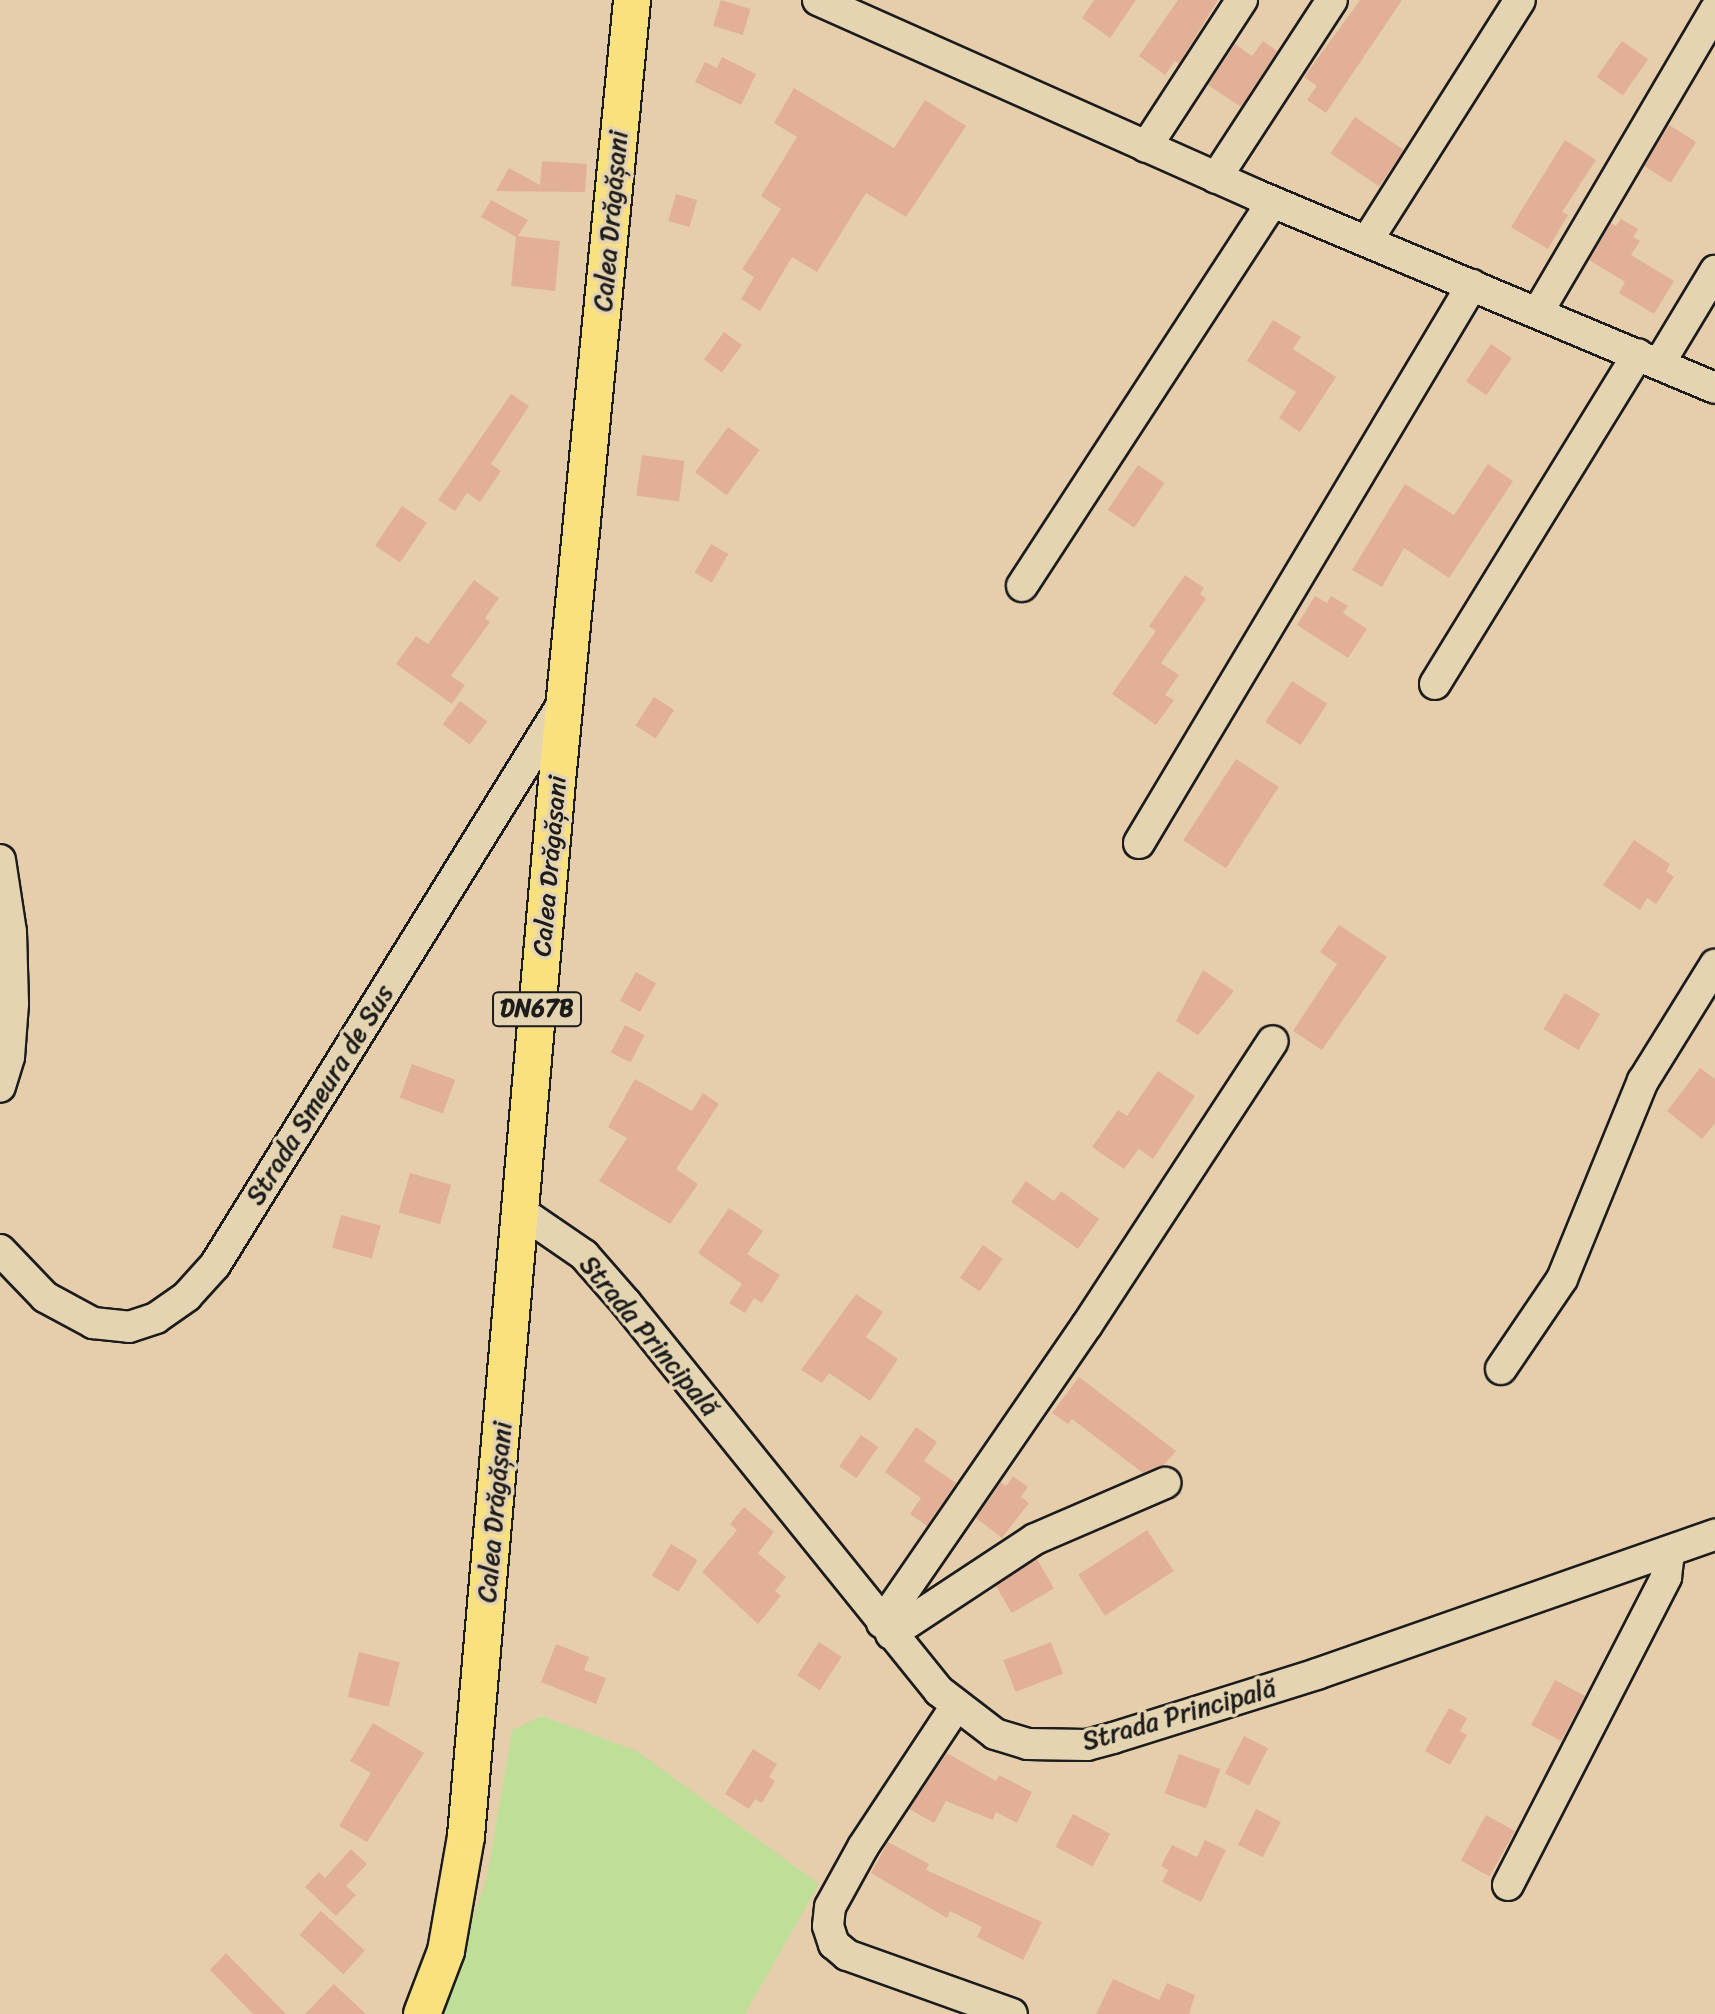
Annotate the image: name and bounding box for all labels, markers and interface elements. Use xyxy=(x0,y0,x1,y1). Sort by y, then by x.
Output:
street label: Calea Drăgășani xyxy=(588,129,634,313)
street label: Calea Drăgășani xyxy=(527,774,573,958)
street label: Strada Smeura de Sus xyxy=(239,979,401,1211)
road number: DN67B xyxy=(491,989,583,1029)
street label: Strada Principală xyxy=(573,1249,725,1423)
street label: Calea Drăgășani xyxy=(472,1420,518,1604)
street label: Strada Principală xyxy=(1079,1672,1279,1758)

